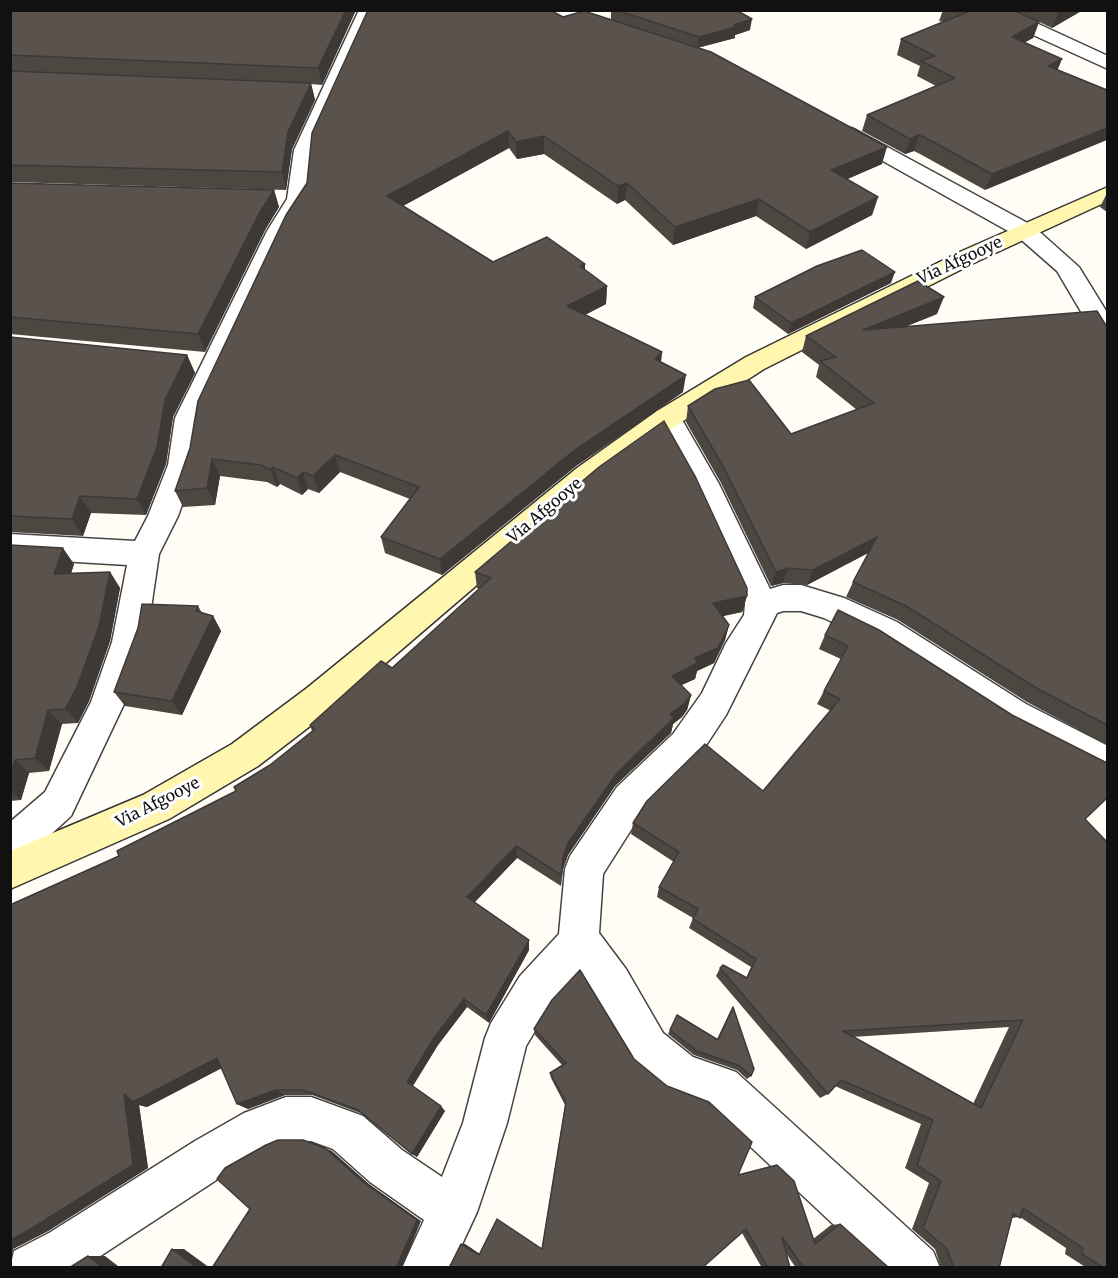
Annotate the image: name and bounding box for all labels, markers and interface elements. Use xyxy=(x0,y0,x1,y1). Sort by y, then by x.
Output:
street label: Via Afgooye xyxy=(915,233,1005,289)
street label: Via Afgooye xyxy=(504,474,586,548)
street label: Via Afgooye xyxy=(113,774,203,832)

